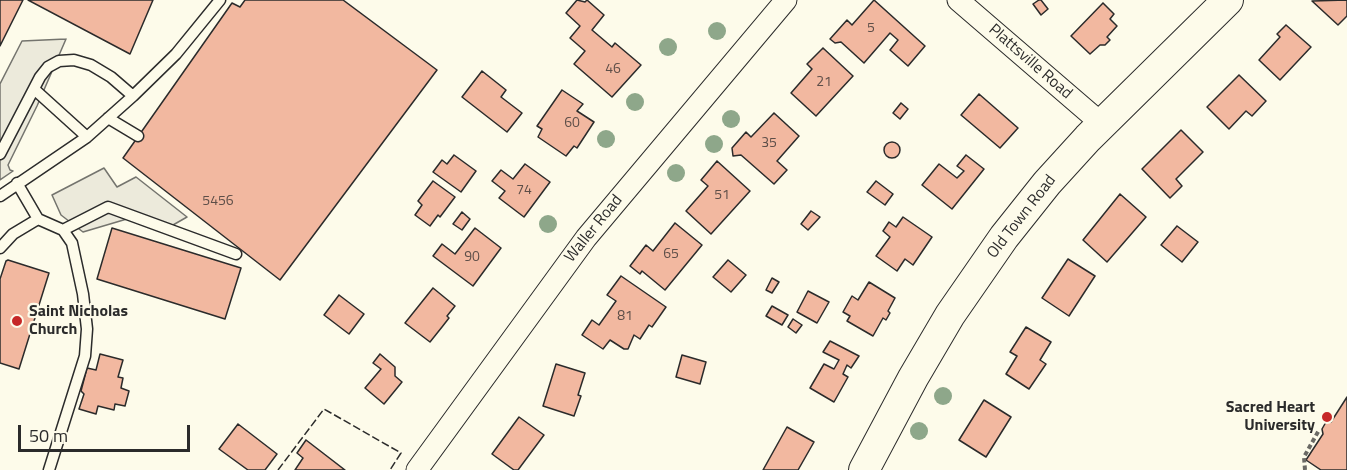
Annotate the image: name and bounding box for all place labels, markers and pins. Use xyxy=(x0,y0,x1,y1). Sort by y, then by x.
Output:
place label: Saint Nicholas Church xyxy=(29,302,128,340)
marker: Saint Nicholas Church xyxy=(10,314,24,328)
place label: Sacred Heart University xyxy=(1226,398,1315,436)
marker: Sacred Heart University xyxy=(1320,410,1334,424)

